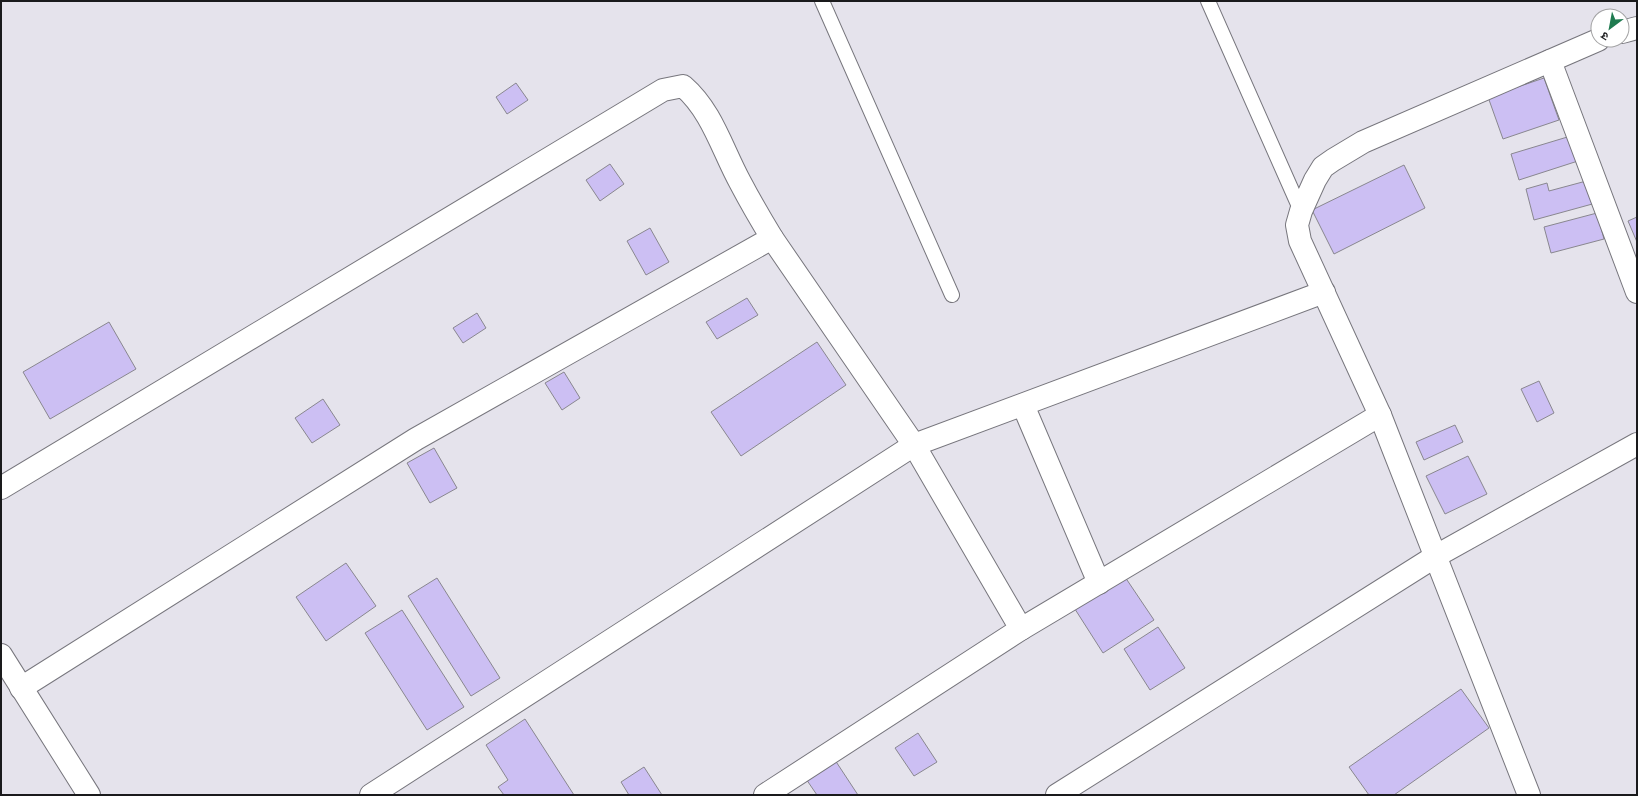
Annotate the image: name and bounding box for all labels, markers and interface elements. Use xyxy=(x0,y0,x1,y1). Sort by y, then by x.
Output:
north arrow xyxy=(1590,8,1630,48)
text: उ xyxy=(1597,28,1612,45)

